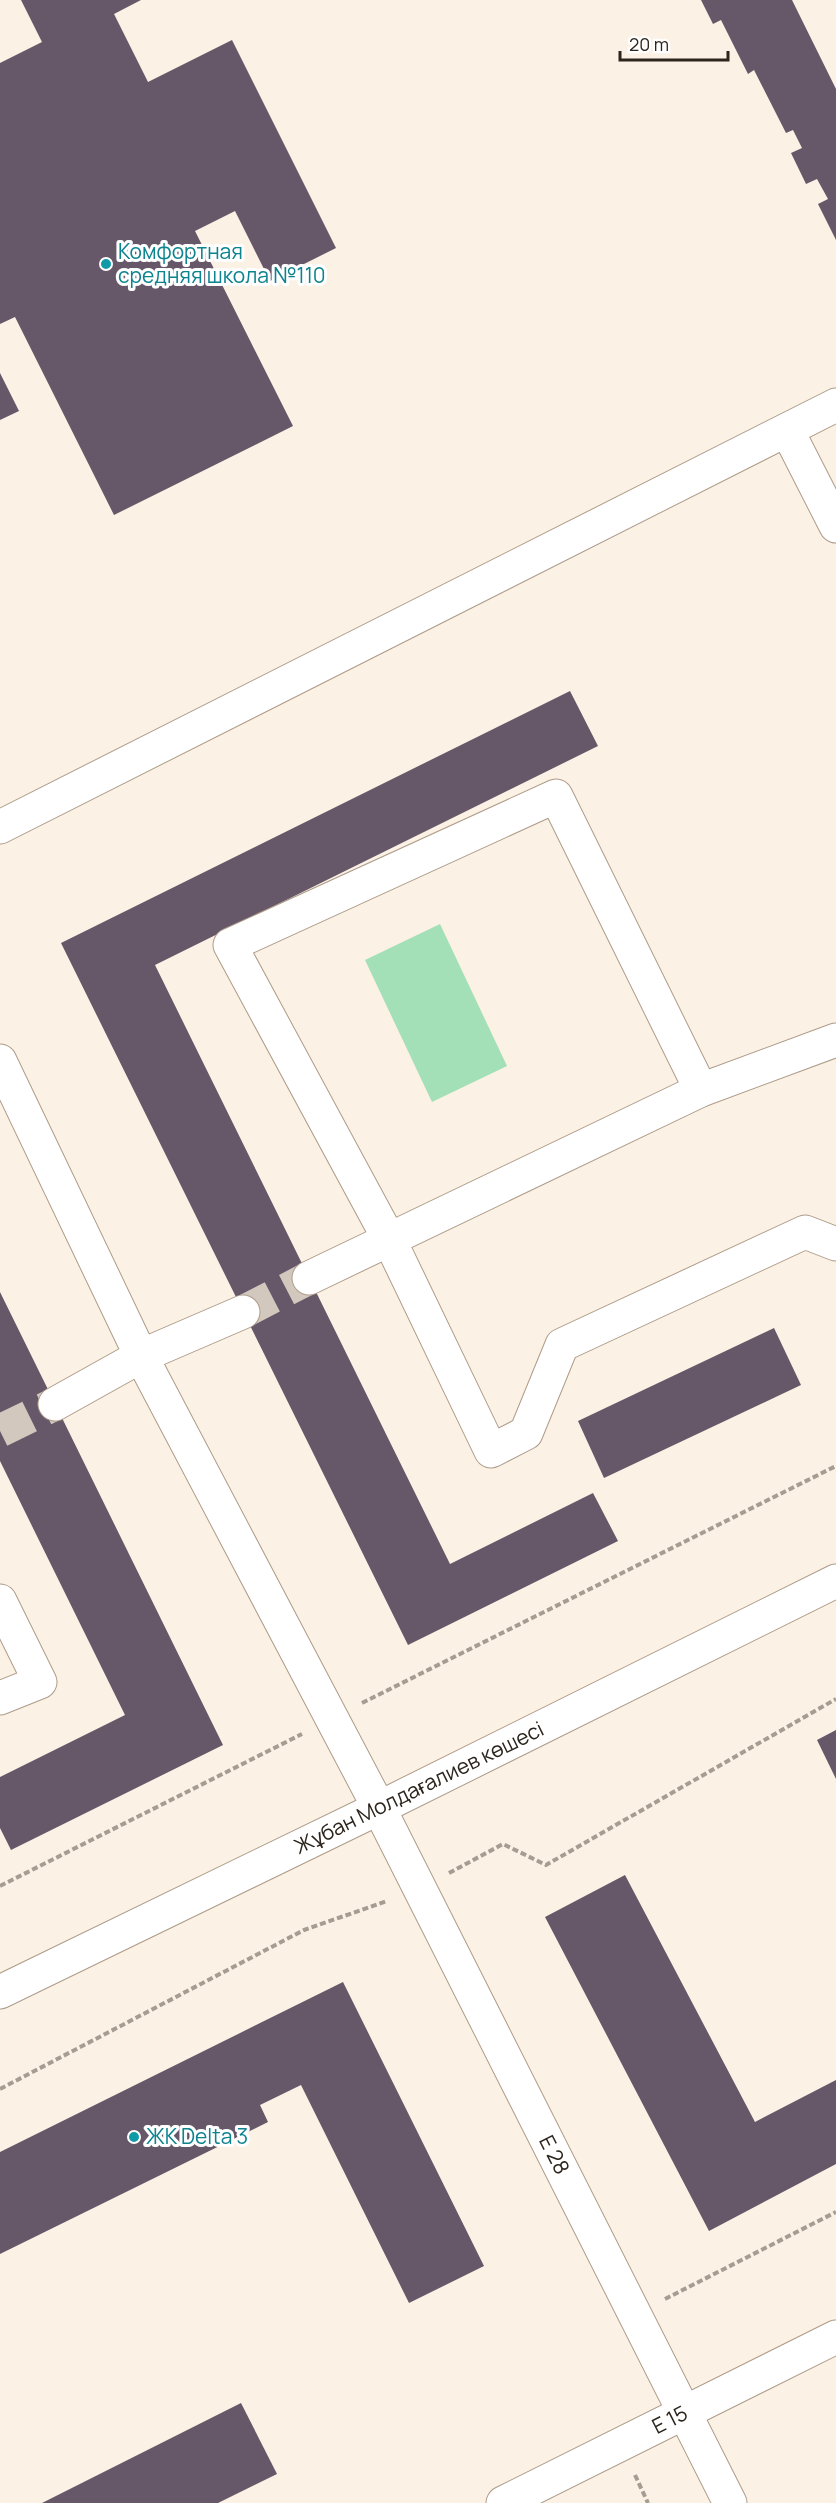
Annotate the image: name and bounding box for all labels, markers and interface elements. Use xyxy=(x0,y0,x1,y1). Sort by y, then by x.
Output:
scale bar xyxy=(620,24,728,62)
text: 20 m xyxy=(629,32,669,56)
place label: Комфортная средняя школа №110 xyxy=(118,237,326,289)
marker: Комфортная средняя школа №110 xyxy=(99,257,113,271)
street label: Жұбан Молдағалиев көшесі xyxy=(289,1714,548,1860)
place label: ЖК Delta 3 xyxy=(146,2122,248,2150)
marker: ЖК Delta 3 xyxy=(127,2130,141,2144)
street label: E 28 xyxy=(533,2130,577,2179)
street label: E 15 xyxy=(647,2398,692,2440)

